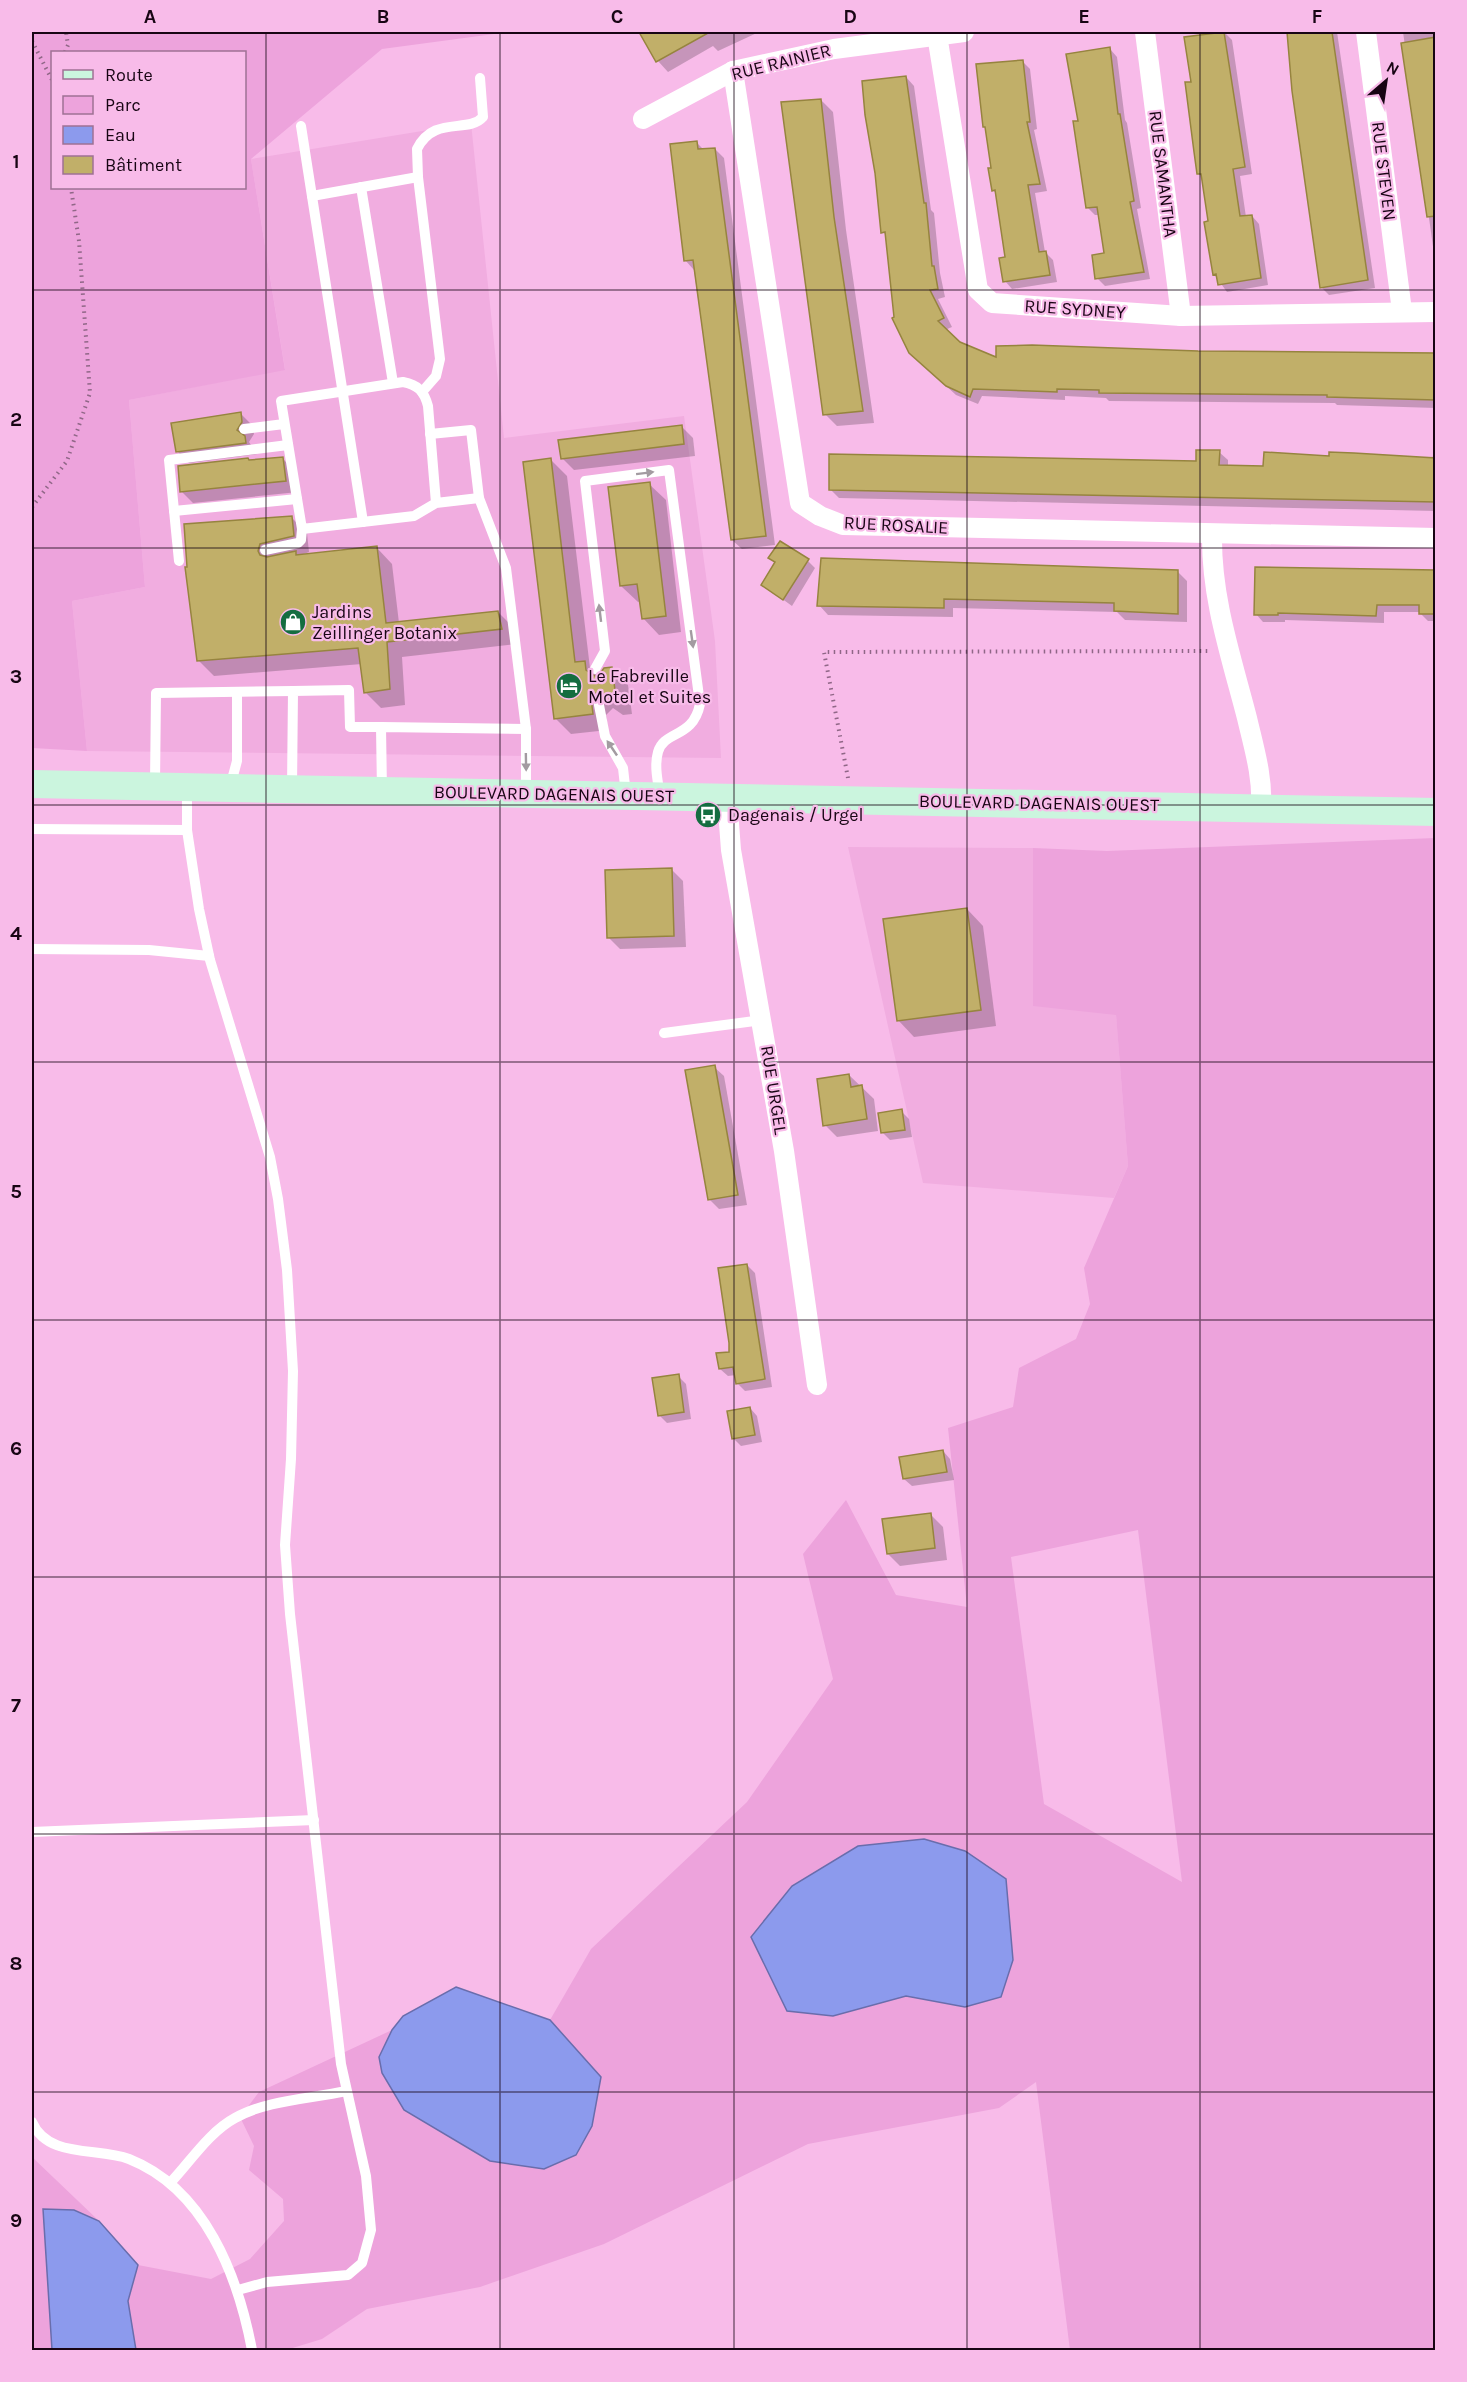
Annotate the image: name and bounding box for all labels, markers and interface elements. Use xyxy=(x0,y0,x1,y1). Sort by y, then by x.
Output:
text: A xyxy=(144,5,157,28)
text: B xyxy=(377,5,389,28)
text: C xyxy=(611,5,623,28)
text: D xyxy=(843,5,857,28)
text: E xyxy=(1078,5,1090,28)
text: F xyxy=(1312,5,1323,28)
street label: RUE RAINIER xyxy=(729,39,833,85)
legend xyxy=(51,51,246,189)
north arrow xyxy=(1356,51,1416,111)
text: N xyxy=(1383,57,1403,79)
text: Route xyxy=(105,64,153,86)
text: Parc xyxy=(105,94,141,116)
street label: RUE SAMANTHA xyxy=(1144,109,1182,239)
street label: RUE STEVEN xyxy=(1367,120,1401,222)
text: Eau xyxy=(105,124,136,146)
text: 1 xyxy=(12,150,20,173)
text: Bâtiment xyxy=(105,154,182,176)
street label: RUE SYDNEY xyxy=(1024,294,1127,324)
text: 2 xyxy=(10,408,22,431)
one-way arrow xyxy=(636,468,655,477)
street label: RUE ROSALIE xyxy=(843,511,949,539)
place label: Jardins Zeillinger Botanix xyxy=(312,601,457,644)
one-way arrow xyxy=(596,604,605,623)
shop icon: Jardins Zeillinger Botanix xyxy=(278,607,308,637)
one-way arrow xyxy=(688,630,697,649)
text: 3 xyxy=(10,665,22,688)
place label: Le Fabreville Motel et Suites xyxy=(588,665,711,708)
hotel icon: Le Fabreville Motel et Suites xyxy=(554,671,584,701)
one-way arrow xyxy=(607,740,618,756)
one-way arrow xyxy=(521,752,531,771)
street label: BOULEVARD DAGENAIS OUEST xyxy=(434,781,674,807)
street label: BOULEVARD DAGENAIS OUEST xyxy=(919,790,1159,816)
bus stop icon: Dagenais / Urgel xyxy=(693,800,723,830)
place label: Dagenais / Urgel xyxy=(728,804,864,826)
text: 4 xyxy=(10,922,22,945)
street label: RUE URGEL xyxy=(756,1044,792,1137)
text: 5 xyxy=(10,1180,22,1203)
text: 6 xyxy=(10,1437,22,1460)
text: 7 xyxy=(11,1694,21,1717)
text: 8 xyxy=(10,1952,22,1975)
text: 9 xyxy=(10,2209,22,2232)

